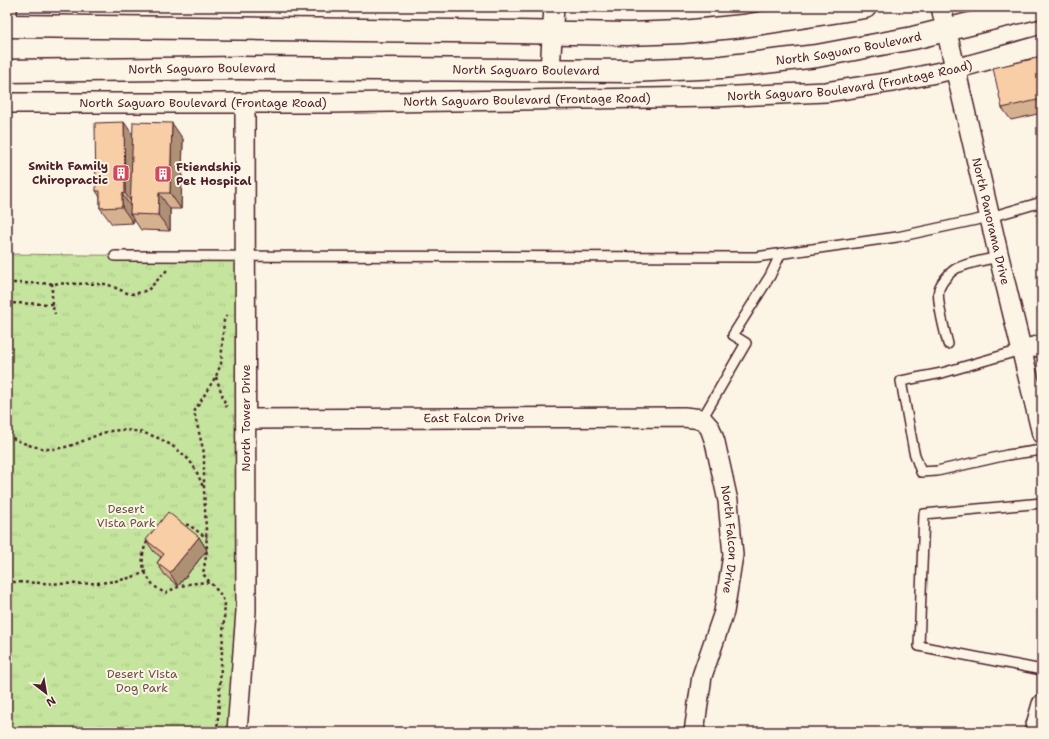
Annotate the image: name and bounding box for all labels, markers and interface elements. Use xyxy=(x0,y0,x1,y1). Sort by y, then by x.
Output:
street label: North Saguaro Boulevard xyxy=(775,28,923,69)
street label: North Saguaro Boulevard (Frontage Road) xyxy=(727,57,974,104)
street label: North Saguaro Boulevard xyxy=(128,60,276,77)
street label: North Saguaro Boulevard xyxy=(452,62,600,79)
street label: North Saguaro Boulevard (Frontage Road) xyxy=(403,90,651,110)
street label: North Saguaro Boulevard (Frontage Road) xyxy=(79,95,327,111)
street label: North Panorama Drive xyxy=(968,156,1014,287)
place label: Smith Family Chiropractic xyxy=(28,158,108,188)
place label: Ftiendship Pet Hospital xyxy=(176,159,252,189)
building icon: Smith Family Chiropractic xyxy=(111,163,131,183)
building icon: Ftiendship Pet Hospital xyxy=(153,164,173,184)
street label: North Tower Drive xyxy=(238,364,254,472)
street label: East Falcon Drive xyxy=(424,410,525,426)
street label: North Falcon Drive xyxy=(717,484,741,595)
park label: Desert Vista Park xyxy=(96,501,156,531)
park label: Desert Vista Dog Park xyxy=(107,666,178,696)
north arrow xyxy=(26,673,66,713)
text: N xyxy=(43,692,58,710)

